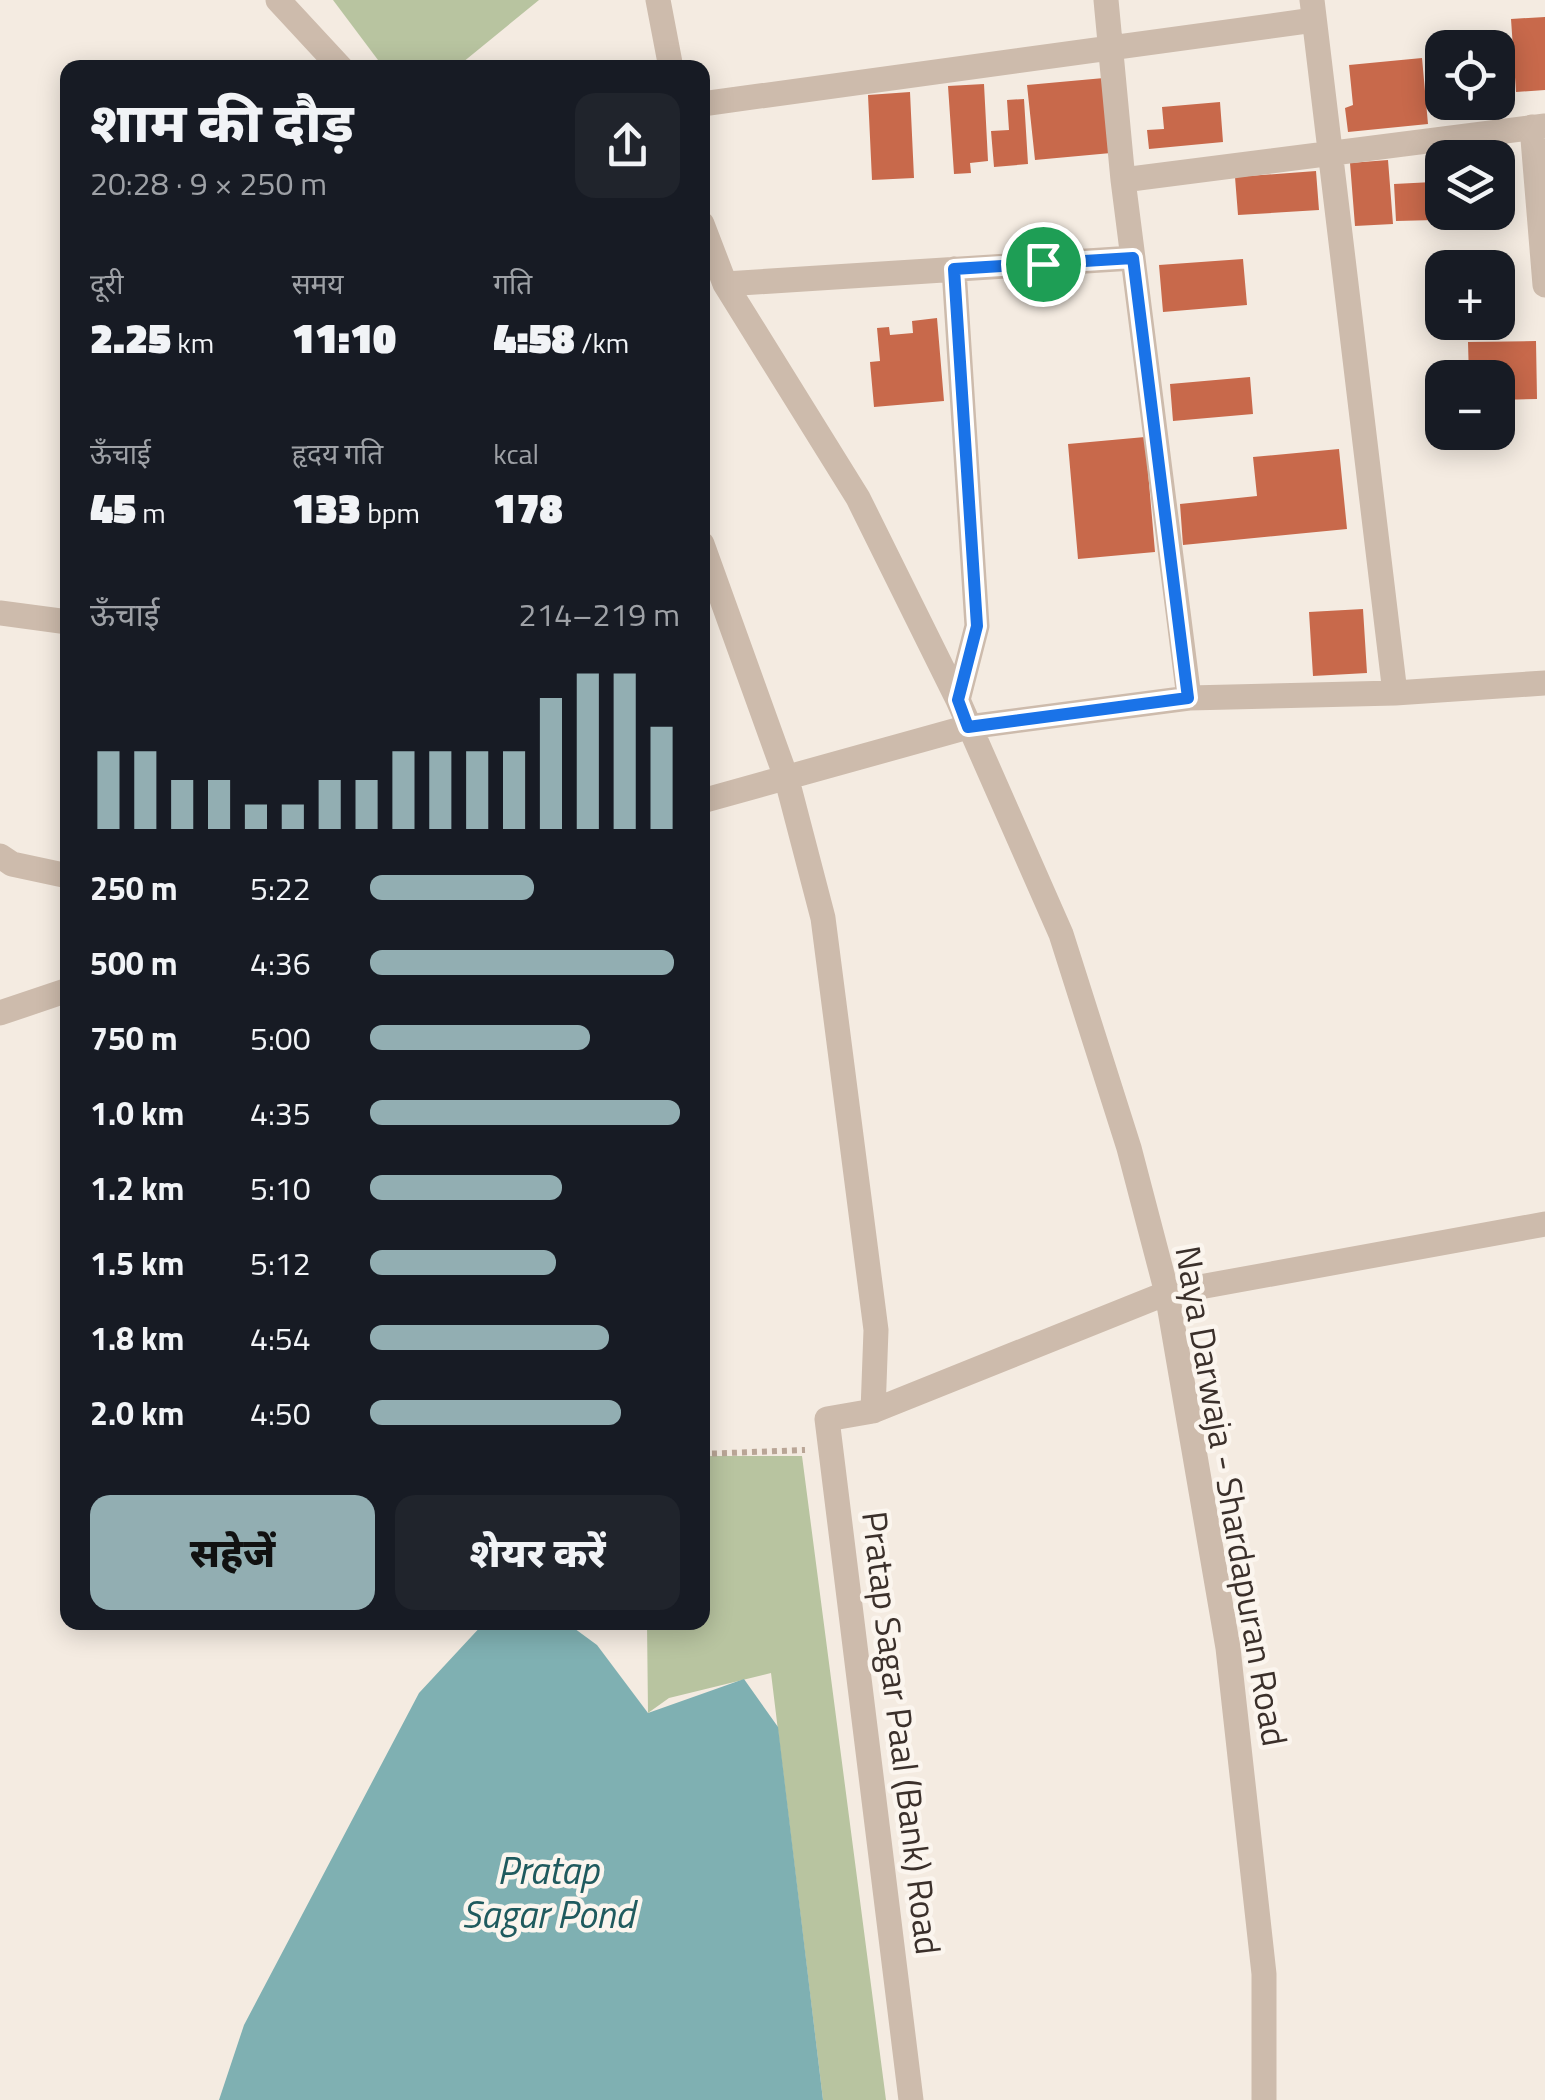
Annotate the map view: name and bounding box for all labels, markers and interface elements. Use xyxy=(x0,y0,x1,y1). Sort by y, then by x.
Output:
map controls xyxy=(1425,30,1515,450)
button: locate xyxy=(1425,30,1515,120)
text: शाम की दौड़ xyxy=(90,80,354,163)
button: share xyxy=(575,93,680,198)
button: layers xyxy=(1425,140,1515,230)
text: 20:28 · 9 × 250 m xyxy=(90,159,327,207)
pin xyxy=(1001,222,1086,307)
icon: arrive xyxy=(1016,237,1071,292)
button: + xyxy=(1425,250,1515,340)
text: दूरी xyxy=(90,262,124,305)
text: समय xyxy=(292,262,344,305)
text: गति xyxy=(493,262,532,305)
text: 2.25 xyxy=(90,305,171,369)
text: 11:10 xyxy=(292,305,396,369)
text: 4:58 xyxy=(493,305,575,369)
text: km xyxy=(171,321,214,364)
text: /km xyxy=(575,321,629,364)
button: − xyxy=(1425,360,1515,450)
text: ऊँचाई xyxy=(90,432,151,475)
text: हृदय गति xyxy=(292,432,383,475)
text: kcal xyxy=(493,432,539,475)
text: 45 xyxy=(90,475,136,539)
text: 133 xyxy=(292,475,361,539)
text: 178 xyxy=(493,475,563,539)
text: m xyxy=(136,491,166,534)
text: bpm xyxy=(361,491,420,534)
text: ऊँचाई xyxy=(90,590,159,638)
text: 214–219 m xyxy=(518,590,680,638)
text: 250 m xyxy=(90,864,178,912)
text: 5:22 xyxy=(250,864,311,912)
text: 500 m xyxy=(90,939,178,987)
text: 4:36 xyxy=(250,939,311,987)
text: 750 m xyxy=(90,1014,178,1062)
text: 5:00 xyxy=(250,1014,311,1062)
text: 1.0 km xyxy=(90,1089,184,1137)
text: 4:35 xyxy=(250,1089,311,1137)
text: 1.2 km xyxy=(90,1164,184,1212)
text: 5:10 xyxy=(250,1164,311,1212)
text: 1.5 km xyxy=(90,1239,184,1287)
text: 5:12 xyxy=(250,1239,311,1287)
street label: Naya Darwaja - Shardapuran Road xyxy=(1161,1241,1303,1750)
text: 1.8 km xyxy=(90,1314,184,1362)
text: 4:54 xyxy=(250,1314,311,1362)
text: 2.0 km xyxy=(90,1389,184,1437)
text: 4:50 xyxy=(250,1389,311,1437)
button: सहेजें xyxy=(90,1495,375,1610)
button: शेयर करें xyxy=(395,1495,680,1610)
street label: Pratap Sagar Paal (Bank) Road xyxy=(848,1508,956,1958)
water label: Pratap Sagar Pond xyxy=(462,1841,638,1943)

